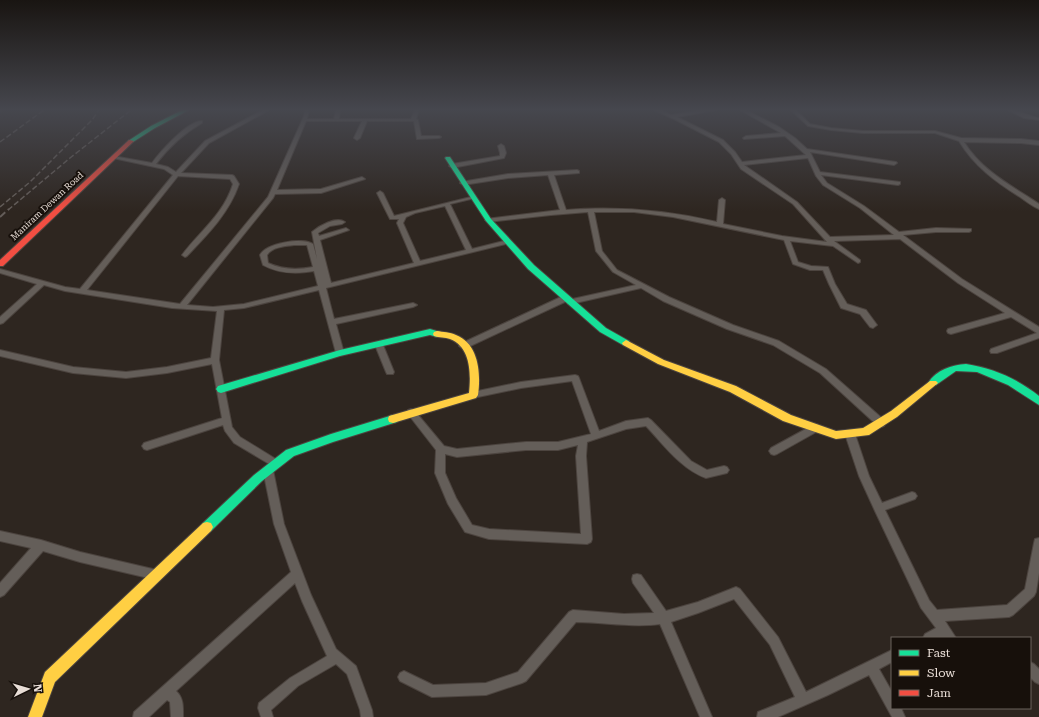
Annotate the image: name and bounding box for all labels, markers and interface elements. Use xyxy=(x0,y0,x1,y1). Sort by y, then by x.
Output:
street label: Maniram Dewan Road xyxy=(9,170,85,242)
legend xyxy=(891,637,1031,709)
text: Fast xyxy=(927,646,951,660)
text: Slow xyxy=(927,666,955,680)
north arrow xyxy=(8,669,48,709)
text: N xyxy=(31,683,44,693)
text: Jam xyxy=(927,686,951,700)

